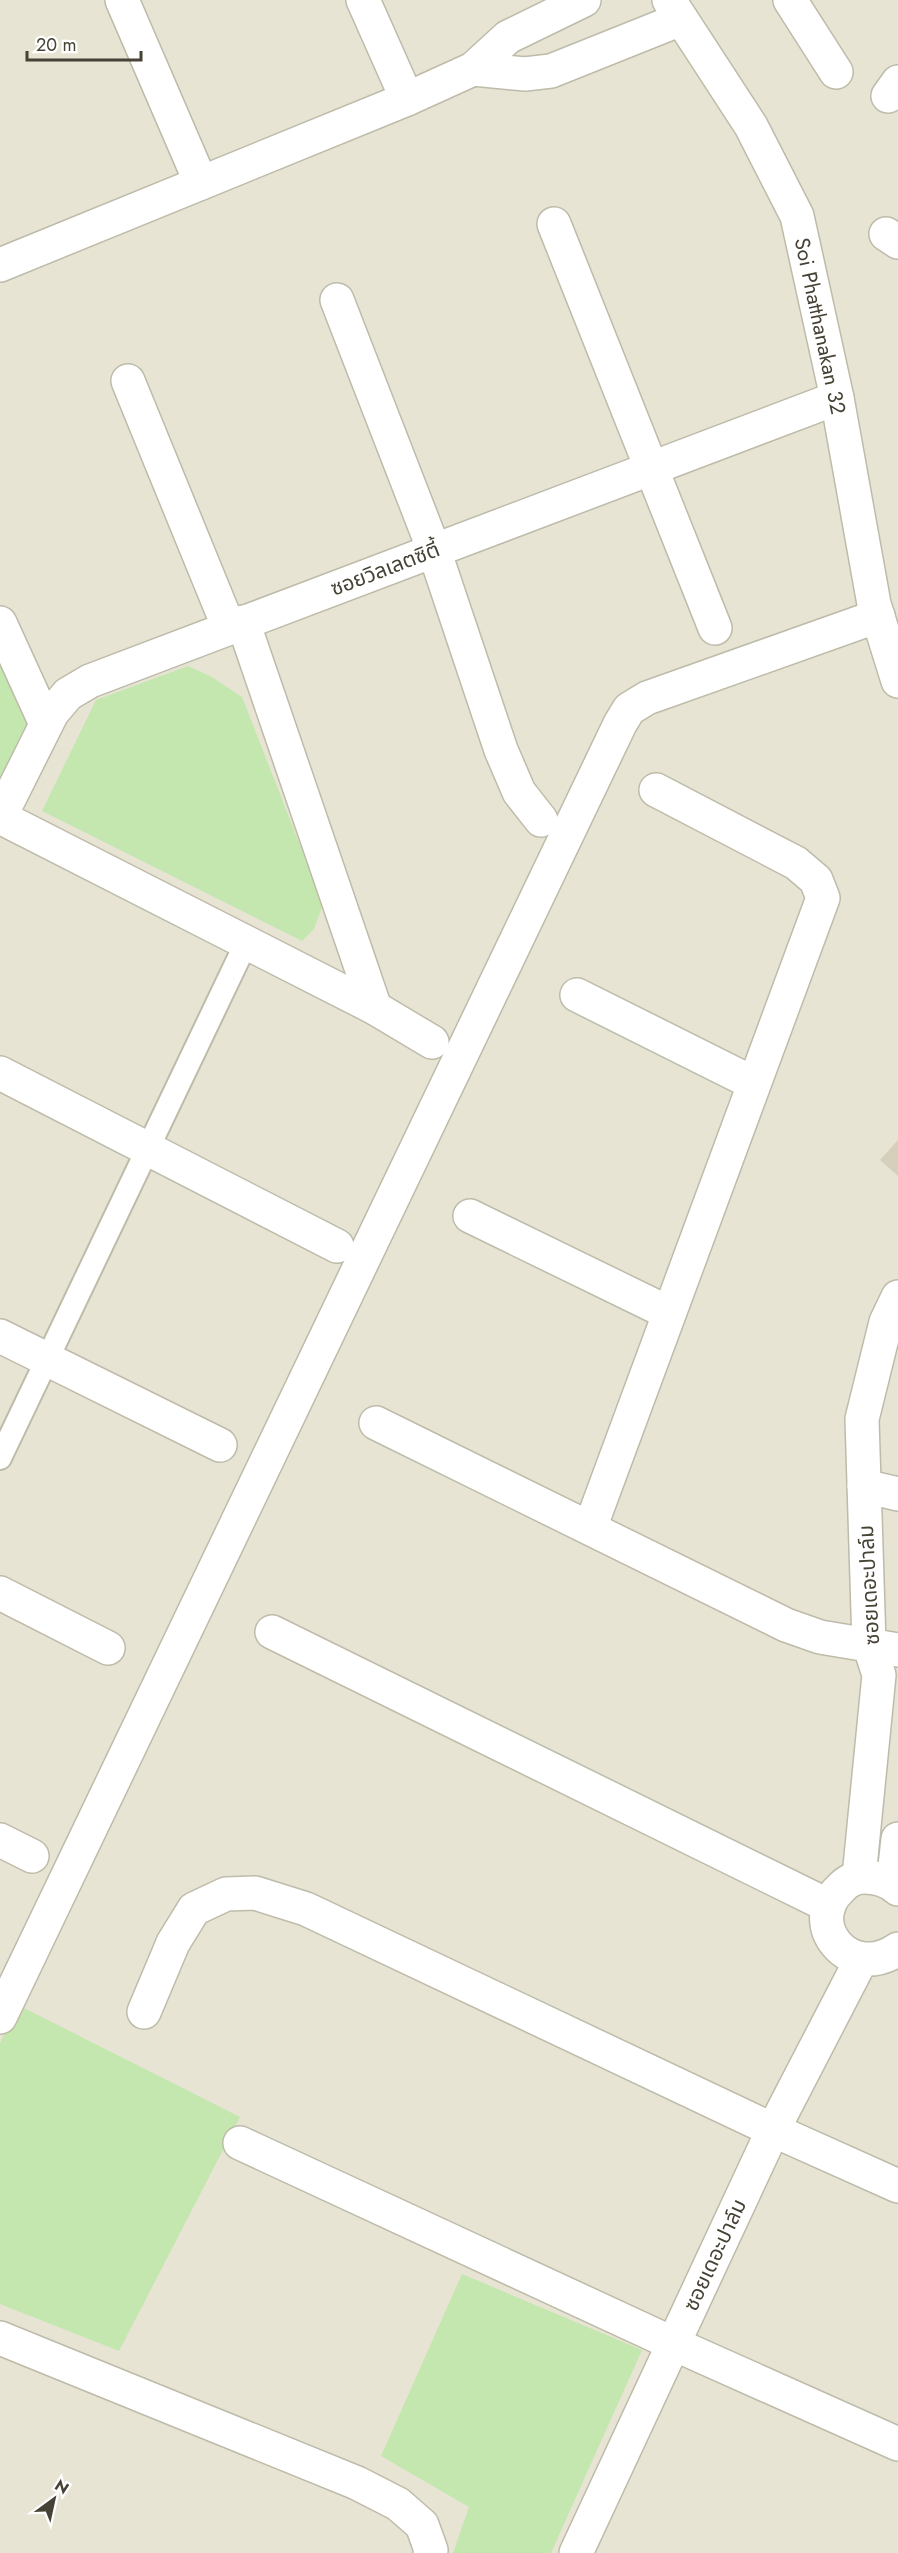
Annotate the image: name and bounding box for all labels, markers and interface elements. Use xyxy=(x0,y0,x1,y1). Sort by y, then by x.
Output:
scale bar xyxy=(27,24,141,62)
text: 20 m xyxy=(36,32,76,58)
street label: Soi Phatthanakan 32 xyxy=(787,235,853,417)
street label: ซอยวิลเลตซิตี้ xyxy=(326,534,444,604)
street label: ซอยเดอะปาล์ม xyxy=(851,1524,887,1646)
street label: ซอยเดอะปาล์ม xyxy=(676,2194,754,2316)
north arrow xyxy=(24,2469,84,2529)
text: N xyxy=(50,2474,73,2500)

